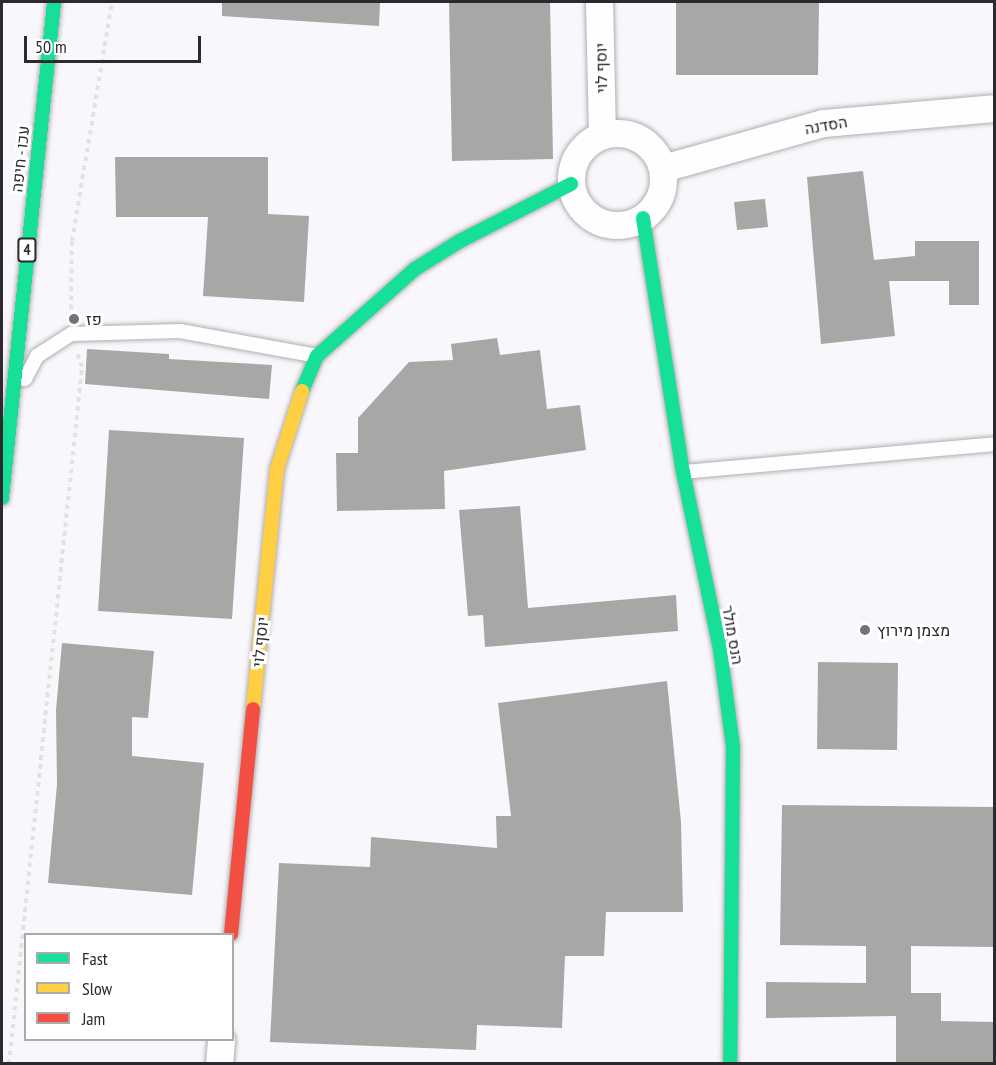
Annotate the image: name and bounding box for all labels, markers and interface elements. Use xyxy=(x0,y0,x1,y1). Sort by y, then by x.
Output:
scale bar xyxy=(27,24,204,62)
text: 50 m xyxy=(35,35,67,58)
street label: יוסף לוי xyxy=(591,43,611,93)
street label: הסדנה xyxy=(803,112,849,138)
street label: עכו - חיפה xyxy=(7,124,33,194)
road number: 4 xyxy=(16,238,38,262)
place label: פז xyxy=(86,309,102,329)
marker: פז xyxy=(67,312,81,326)
street label: הנס מולר xyxy=(718,604,748,666)
street label: יוסף לוי xyxy=(248,616,272,668)
place label: מצמן מירוץ xyxy=(877,620,950,640)
marker: מצמן מירוץ xyxy=(858,623,872,637)
legend xyxy=(24,933,234,1041)
text: Fast xyxy=(82,947,108,970)
text: Slow xyxy=(82,977,112,1000)
text: Jam xyxy=(82,1007,105,1030)

